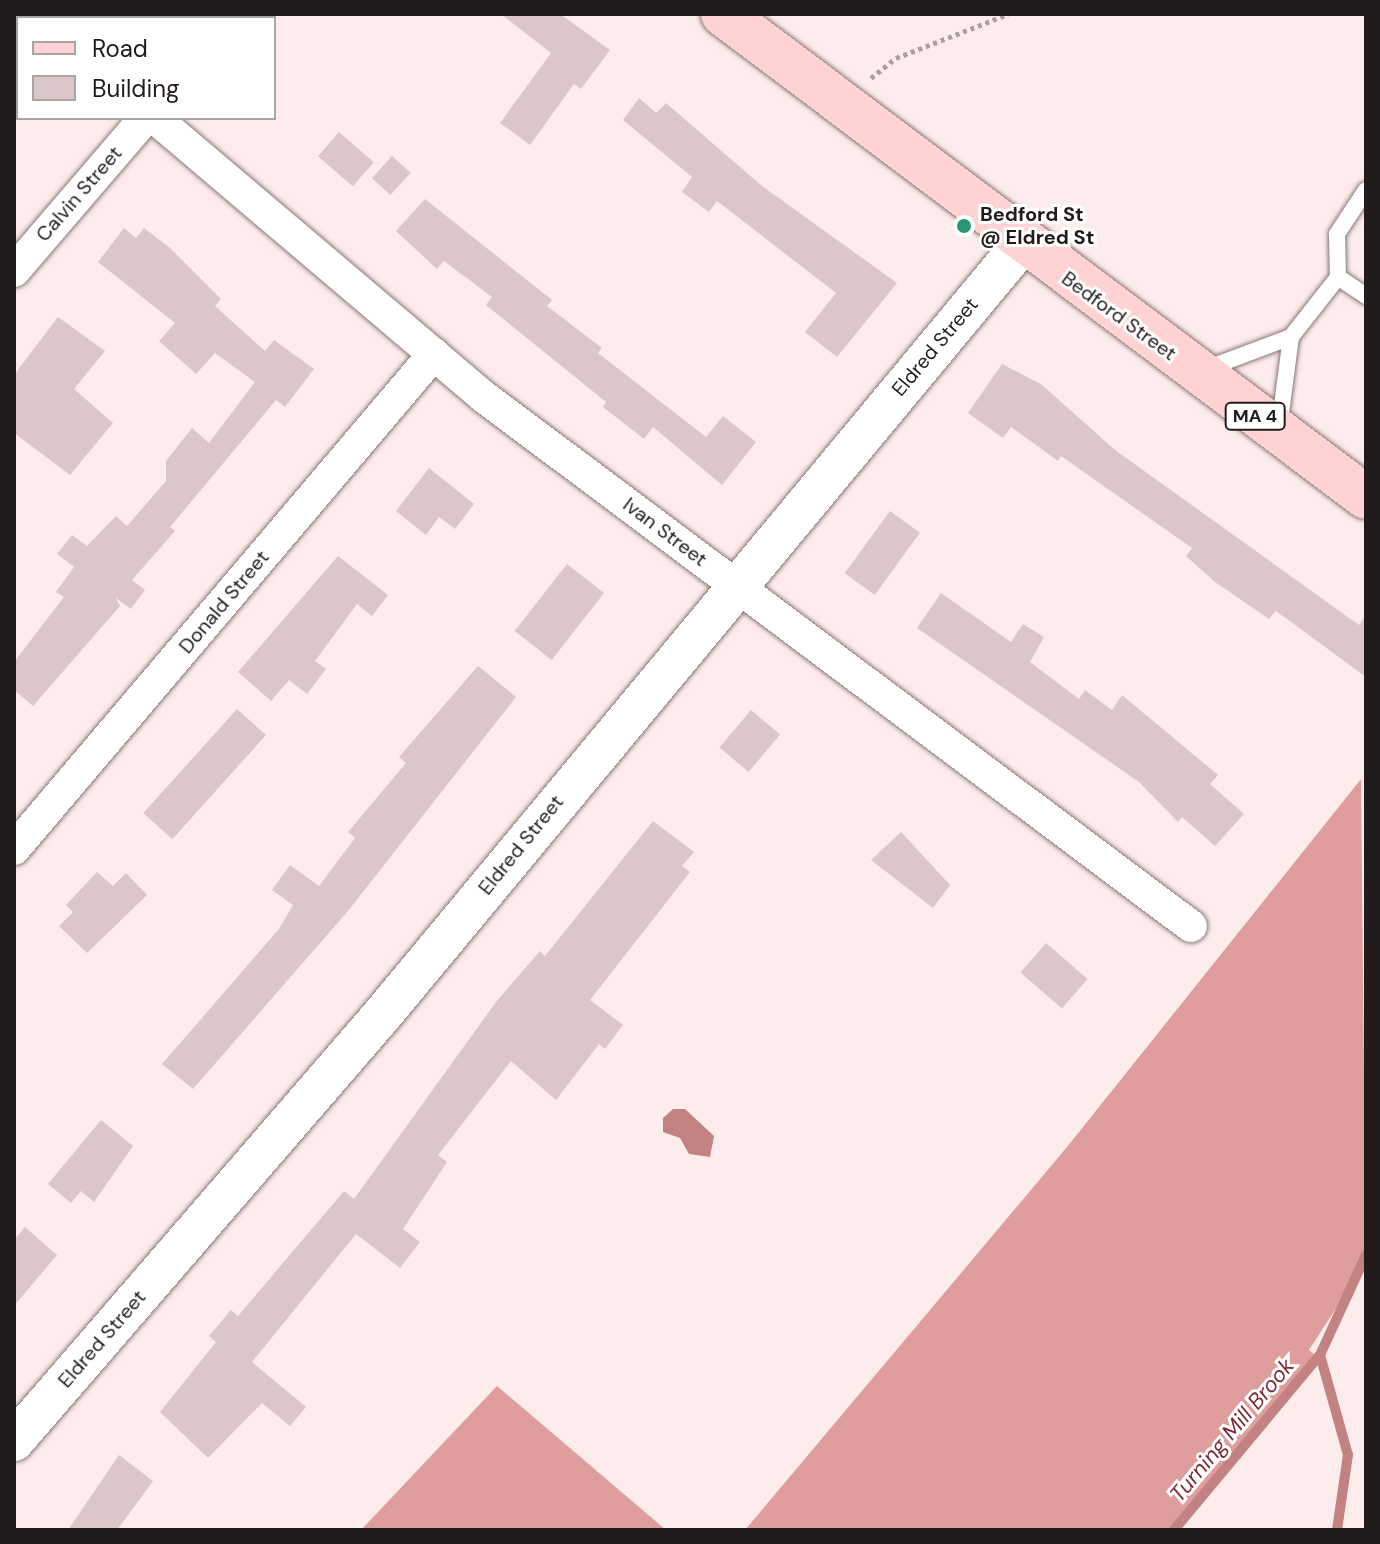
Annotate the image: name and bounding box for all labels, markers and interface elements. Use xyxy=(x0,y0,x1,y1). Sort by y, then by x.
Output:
legend xyxy=(16,16,276,120)
text: Road xyxy=(92,33,148,64)
text: Building xyxy=(92,73,179,104)
street label: Calvin Street xyxy=(31,141,127,247)
place label: Bedford St @ Eldred St xyxy=(980,202,1094,249)
marker: Bedford St @ Eldred St xyxy=(955,217,973,235)
street label: Bedford Street xyxy=(1057,266,1181,366)
street label: Eldred Street xyxy=(887,293,983,401)
road number: MA 4 xyxy=(1223,402,1287,430)
street label: Ivan Street xyxy=(618,493,712,571)
street label: Donald Street xyxy=(174,546,274,658)
street label: Eldred Street xyxy=(474,790,568,900)
street label: Eldred Street xyxy=(53,1285,151,1393)
water label: Turning Mill Brook xyxy=(1164,1353,1300,1507)

